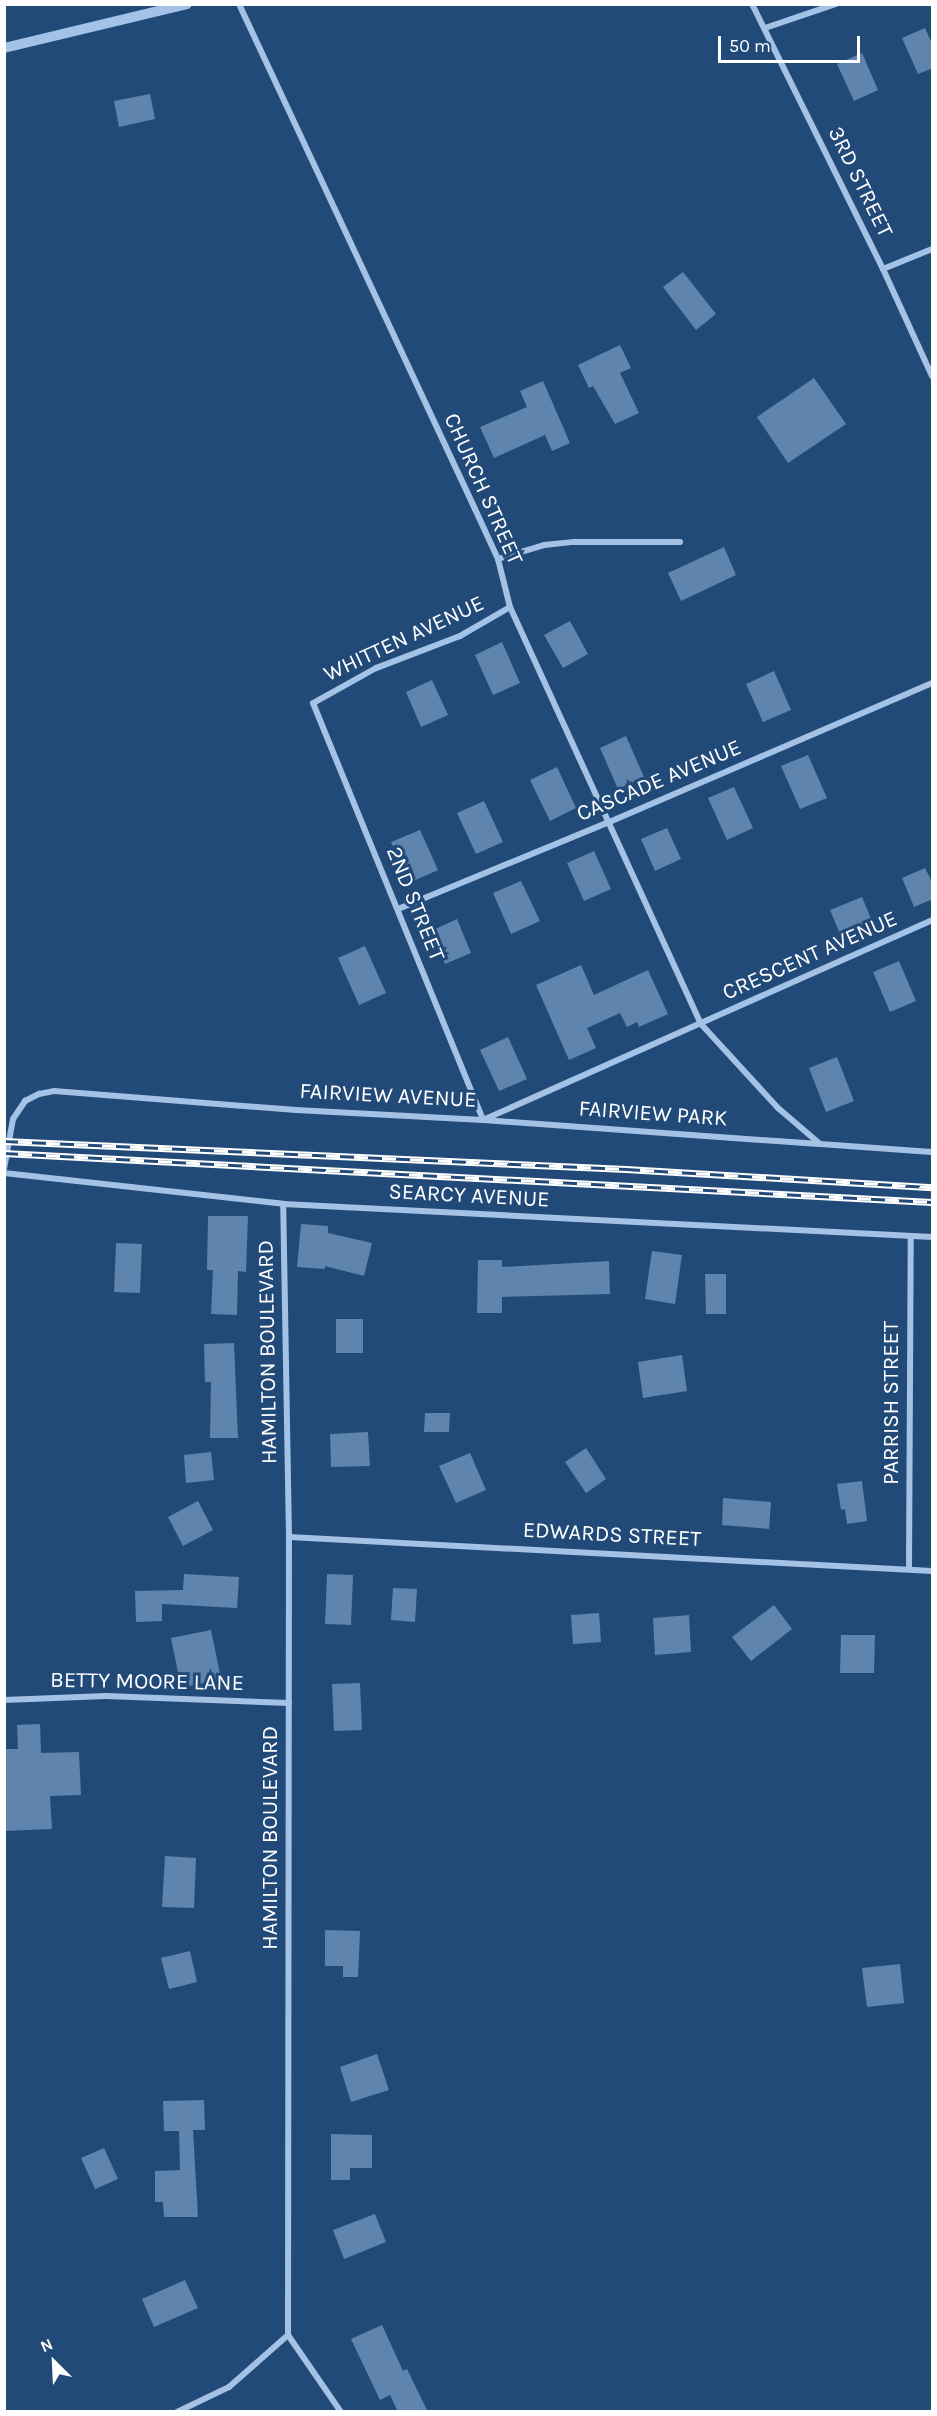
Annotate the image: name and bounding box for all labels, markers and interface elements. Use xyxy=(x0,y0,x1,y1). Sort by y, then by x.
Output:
scale bar xyxy=(721,24,864,62)
text: 50 m xyxy=(729,35,771,57)
street label: 3RD STREET xyxy=(822,122,898,242)
street label: CHURCH STREET xyxy=(438,409,528,569)
street label: WHITTEN AVENUE xyxy=(320,590,488,688)
street label: CASCADE AVENUE xyxy=(573,734,745,828)
street label: 2ND STREET xyxy=(380,843,450,965)
street label: CRESCENT AVENUE xyxy=(719,906,901,1006)
street label: FAIRVIEW AVENUE xyxy=(299,1078,477,1114)
street label: FAIRVIEW PARK xyxy=(578,1096,728,1132)
street label: SEARCY AVENUE xyxy=(388,1179,550,1213)
street label: HAMILTON BOULEVARD xyxy=(253,1240,283,1464)
street label: PARRISH STREET xyxy=(879,1321,905,1485)
street label: EDWARDS STREET xyxy=(522,1517,702,1553)
street label: BETTY MOORE LANE xyxy=(50,1667,244,1697)
street label: HAMILTON BOULEVARD xyxy=(258,1726,284,1950)
north arrow xyxy=(24,2332,84,2392)
text: N xyxy=(37,2334,56,2356)

